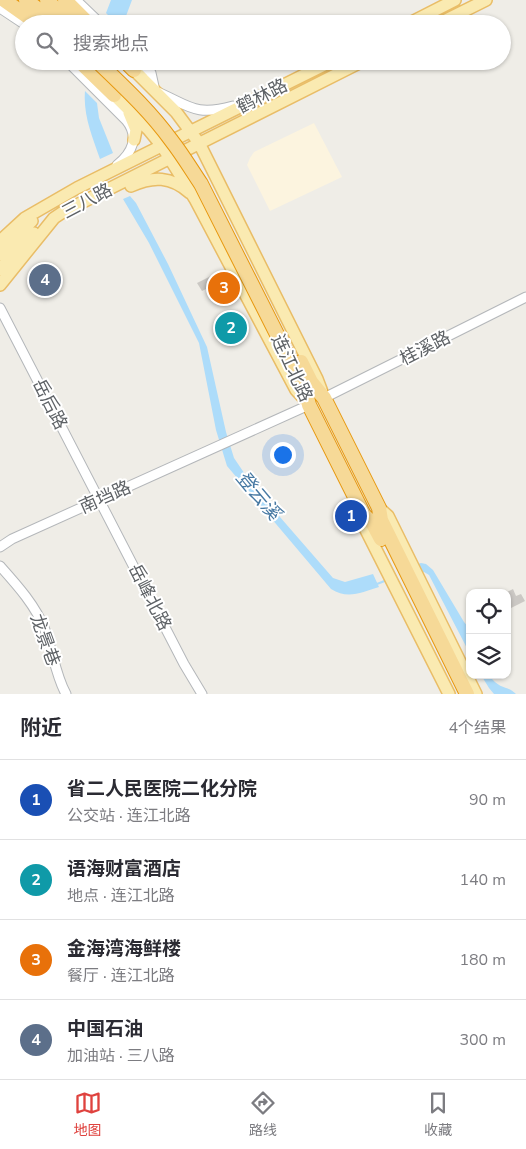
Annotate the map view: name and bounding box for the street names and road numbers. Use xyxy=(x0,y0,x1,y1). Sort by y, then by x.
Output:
street label: 鹤林路 xyxy=(232,73,292,119)
street label: 三八路 xyxy=(58,178,116,224)
street label: 桂溪路 xyxy=(395,325,455,371)
street label: 连江北路 xyxy=(266,330,318,406)
street label: 岳后路 xyxy=(27,374,73,434)
street label: 南垱路 xyxy=(75,475,135,519)
street label: 岳峰北路 xyxy=(123,559,177,635)
street label: 龙景巷 xyxy=(24,611,66,669)

